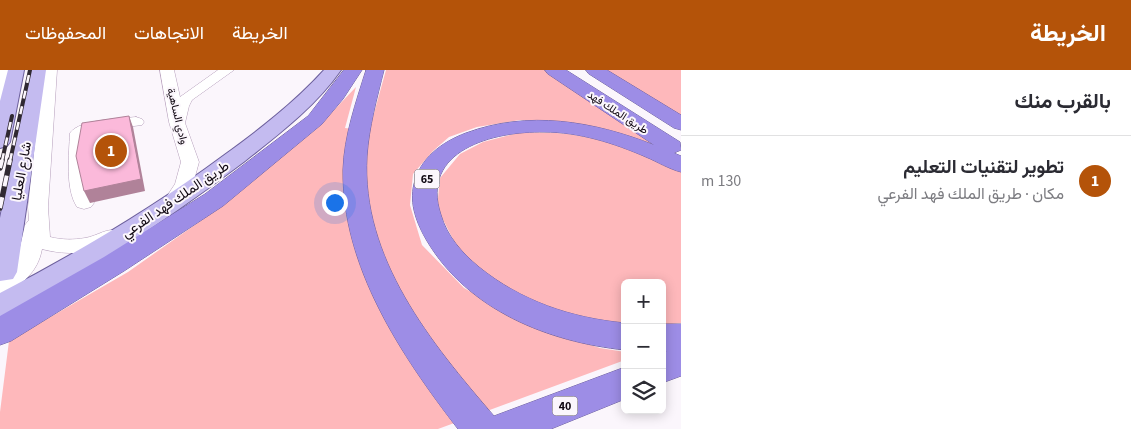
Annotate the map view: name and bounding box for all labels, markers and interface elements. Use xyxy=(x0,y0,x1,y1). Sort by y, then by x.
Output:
text: الخريطة xyxy=(1030,16,1106,51)
text: المحفوظات xyxy=(25,21,106,46)
text: الاتجاهات xyxy=(134,21,204,46)
text: الخريطة xyxy=(232,21,288,46)
street label: وادي الساهية xyxy=(161,86,192,147)
text: بالقرب منك xyxy=(1015,86,1111,116)
street label: طريق الملك فهد xyxy=(584,87,651,138)
pin: 1 xyxy=(95,132,127,170)
street label: شارع العليا xyxy=(7,140,37,202)
text: تطوير لتقنيات التعليم xyxy=(903,154,1064,181)
street label: طريق الملك فهد الفرعي xyxy=(118,156,234,244)
road number: 65 xyxy=(414,170,440,188)
text: 130 m xyxy=(701,170,741,192)
text: 1 xyxy=(1091,170,1099,192)
text: مكان · طريق الملك فهد الفرعي xyxy=(878,183,1064,205)
your location xyxy=(322,190,348,216)
map controls xyxy=(621,279,666,414)
button: + xyxy=(621,279,666,324)
button: − xyxy=(621,324,666,369)
button: layers xyxy=(621,369,666,414)
road number: 40 xyxy=(552,396,578,416)

